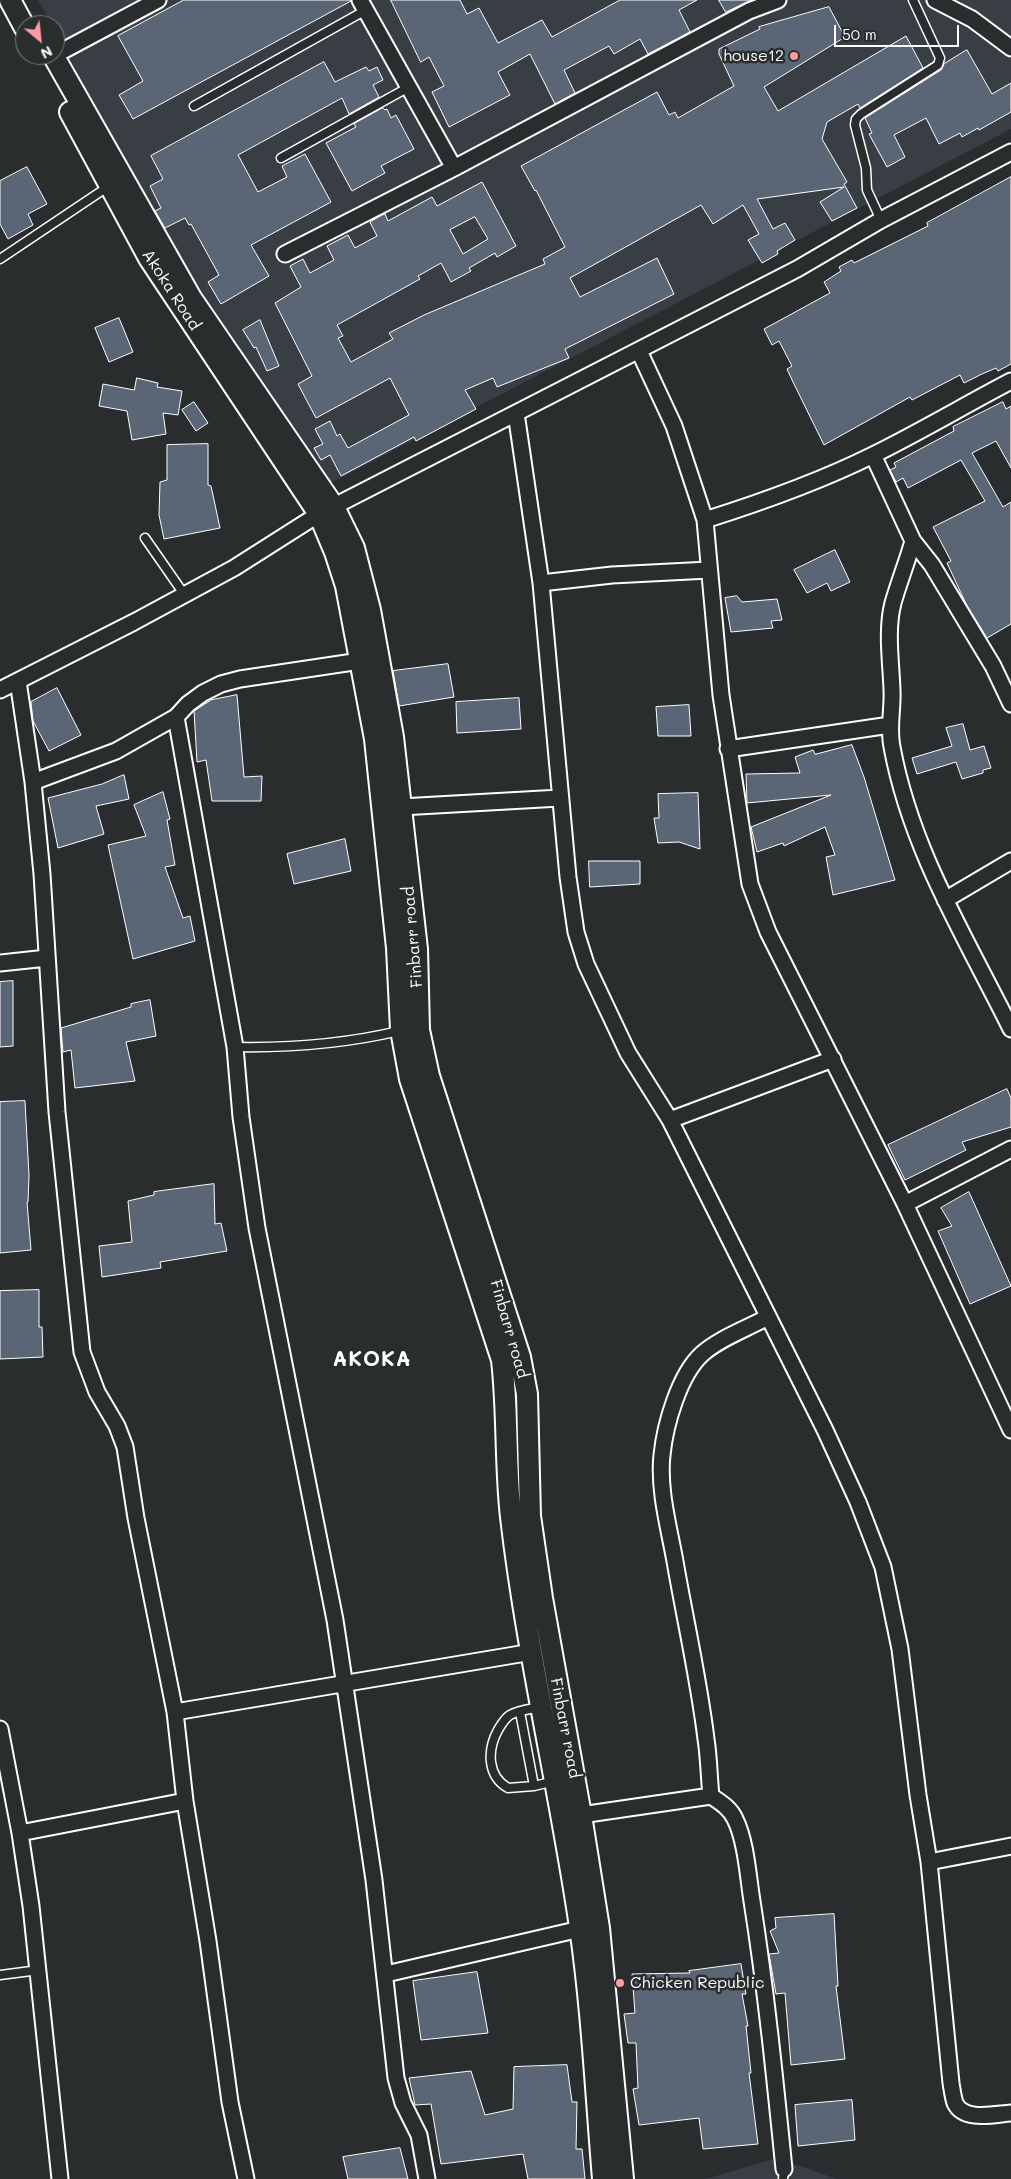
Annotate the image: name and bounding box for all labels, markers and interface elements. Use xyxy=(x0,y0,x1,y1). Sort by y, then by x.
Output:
north arrow xyxy=(15,15,65,65)
scale bar xyxy=(836,15,961,47)
text: 50 m xyxy=(842,24,877,44)
text: N xyxy=(38,42,56,64)
place label: house12 xyxy=(723,46,784,66)
marker: house12 xyxy=(788,50,800,62)
street label: Akoka Road xyxy=(138,246,204,334)
street label: Finbarr road xyxy=(399,886,427,988)
street label: Finbarr road xyxy=(486,1277,532,1381)
district label: AKOKA xyxy=(332,1347,412,1373)
street label: Finbarr road xyxy=(546,1676,584,1780)
place label: Chicken Republic xyxy=(630,1973,764,1993)
marker: Chicken Republic xyxy=(614,1977,626,1989)

